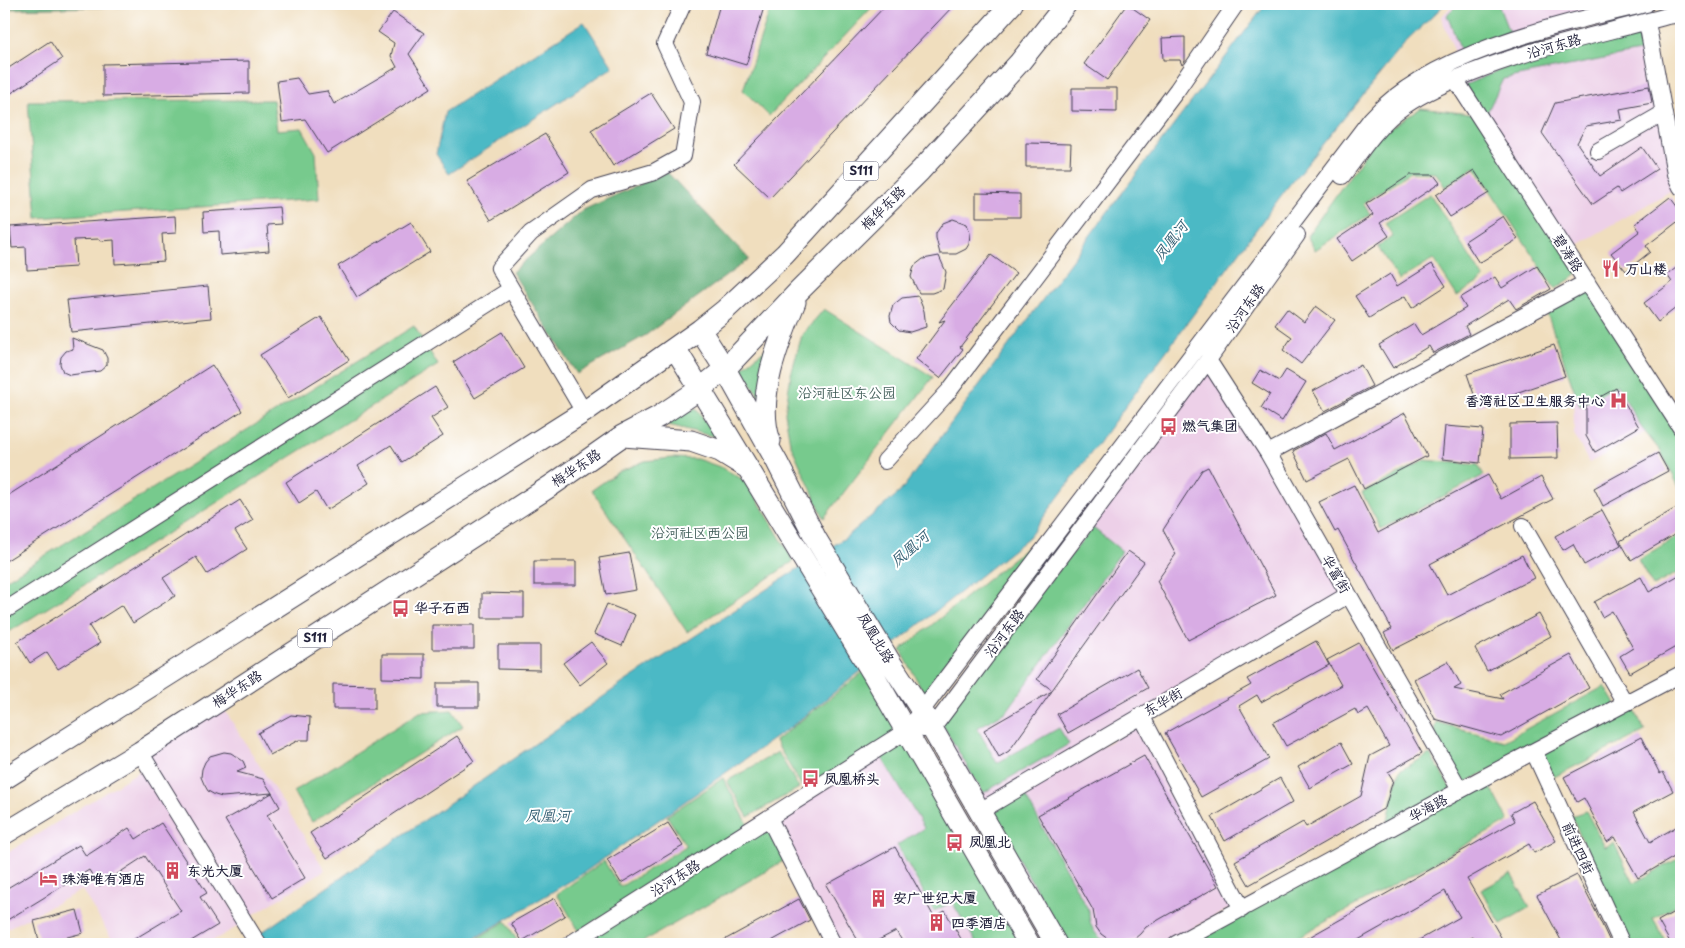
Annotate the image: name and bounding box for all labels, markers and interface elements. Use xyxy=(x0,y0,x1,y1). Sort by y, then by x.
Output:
street label: 沿河东路 xyxy=(1524,28,1584,63)
road number: S111 xyxy=(844,162,878,180)
street label: 梅华东路 xyxy=(855,180,910,235)
water label: 凤凰河 xyxy=(1147,213,1195,265)
street label: 碧涛路 xyxy=(1548,229,1589,276)
place label: 万山楼 xyxy=(1625,258,1667,279)
restaurant icon: 万山楼 xyxy=(1601,259,1621,279)
street label: 沿河东路 xyxy=(1220,279,1269,337)
park label: 沿河社区东公园 xyxy=(798,382,896,403)
place label: 香湾社区卫生服务中心 xyxy=(1465,390,1605,411)
hospital icon: 香湾社区卫生服务中心 xyxy=(1609,391,1629,411)
place label: 燃气集团 xyxy=(1182,415,1238,436)
bus stop icon: 燃气集团 xyxy=(1158,416,1178,436)
street label: 梅华东路 xyxy=(547,443,605,492)
park label: 沿河社区西公园 xyxy=(651,522,749,543)
water label: 凤凰河 xyxy=(884,522,936,571)
street label: 华富街 xyxy=(1317,550,1356,597)
place label: 华子石西 xyxy=(414,597,470,618)
bus stop icon: 华子石西 xyxy=(390,598,410,618)
street label: 沿河东路 xyxy=(978,604,1029,661)
street label: 凤凰北路 xyxy=(853,608,900,667)
road number: S111 xyxy=(298,628,332,648)
street label: 梅华东路 xyxy=(208,665,266,713)
street label: 东华街 xyxy=(1139,682,1186,721)
place label: 凤凰桥头 xyxy=(824,768,880,789)
bus stop icon: 凤凰桥头 xyxy=(800,769,820,789)
street label: 华海路 xyxy=(1404,788,1451,827)
water label: 凤凰河 xyxy=(525,803,573,826)
street label: 前进四街 xyxy=(1557,818,1600,878)
place label: 凤凰北 xyxy=(969,831,1011,852)
bus stop icon: 凤凰北 xyxy=(945,832,965,852)
street label: 沿河东路 xyxy=(645,854,704,901)
place label: 东光大厦 xyxy=(187,860,243,881)
building icon: 东光大厦 xyxy=(163,861,183,881)
place label: 珠海唯有酒店 xyxy=(62,868,146,889)
hotel icon: 珠海唯有酒店 xyxy=(38,869,58,889)
place label: 安广世纪大厦 xyxy=(893,887,977,908)
building icon: 安广世纪大厦 xyxy=(869,888,889,908)
place label: 四季酒店 xyxy=(951,912,1007,933)
building icon: 四季酒店 xyxy=(927,913,947,933)

